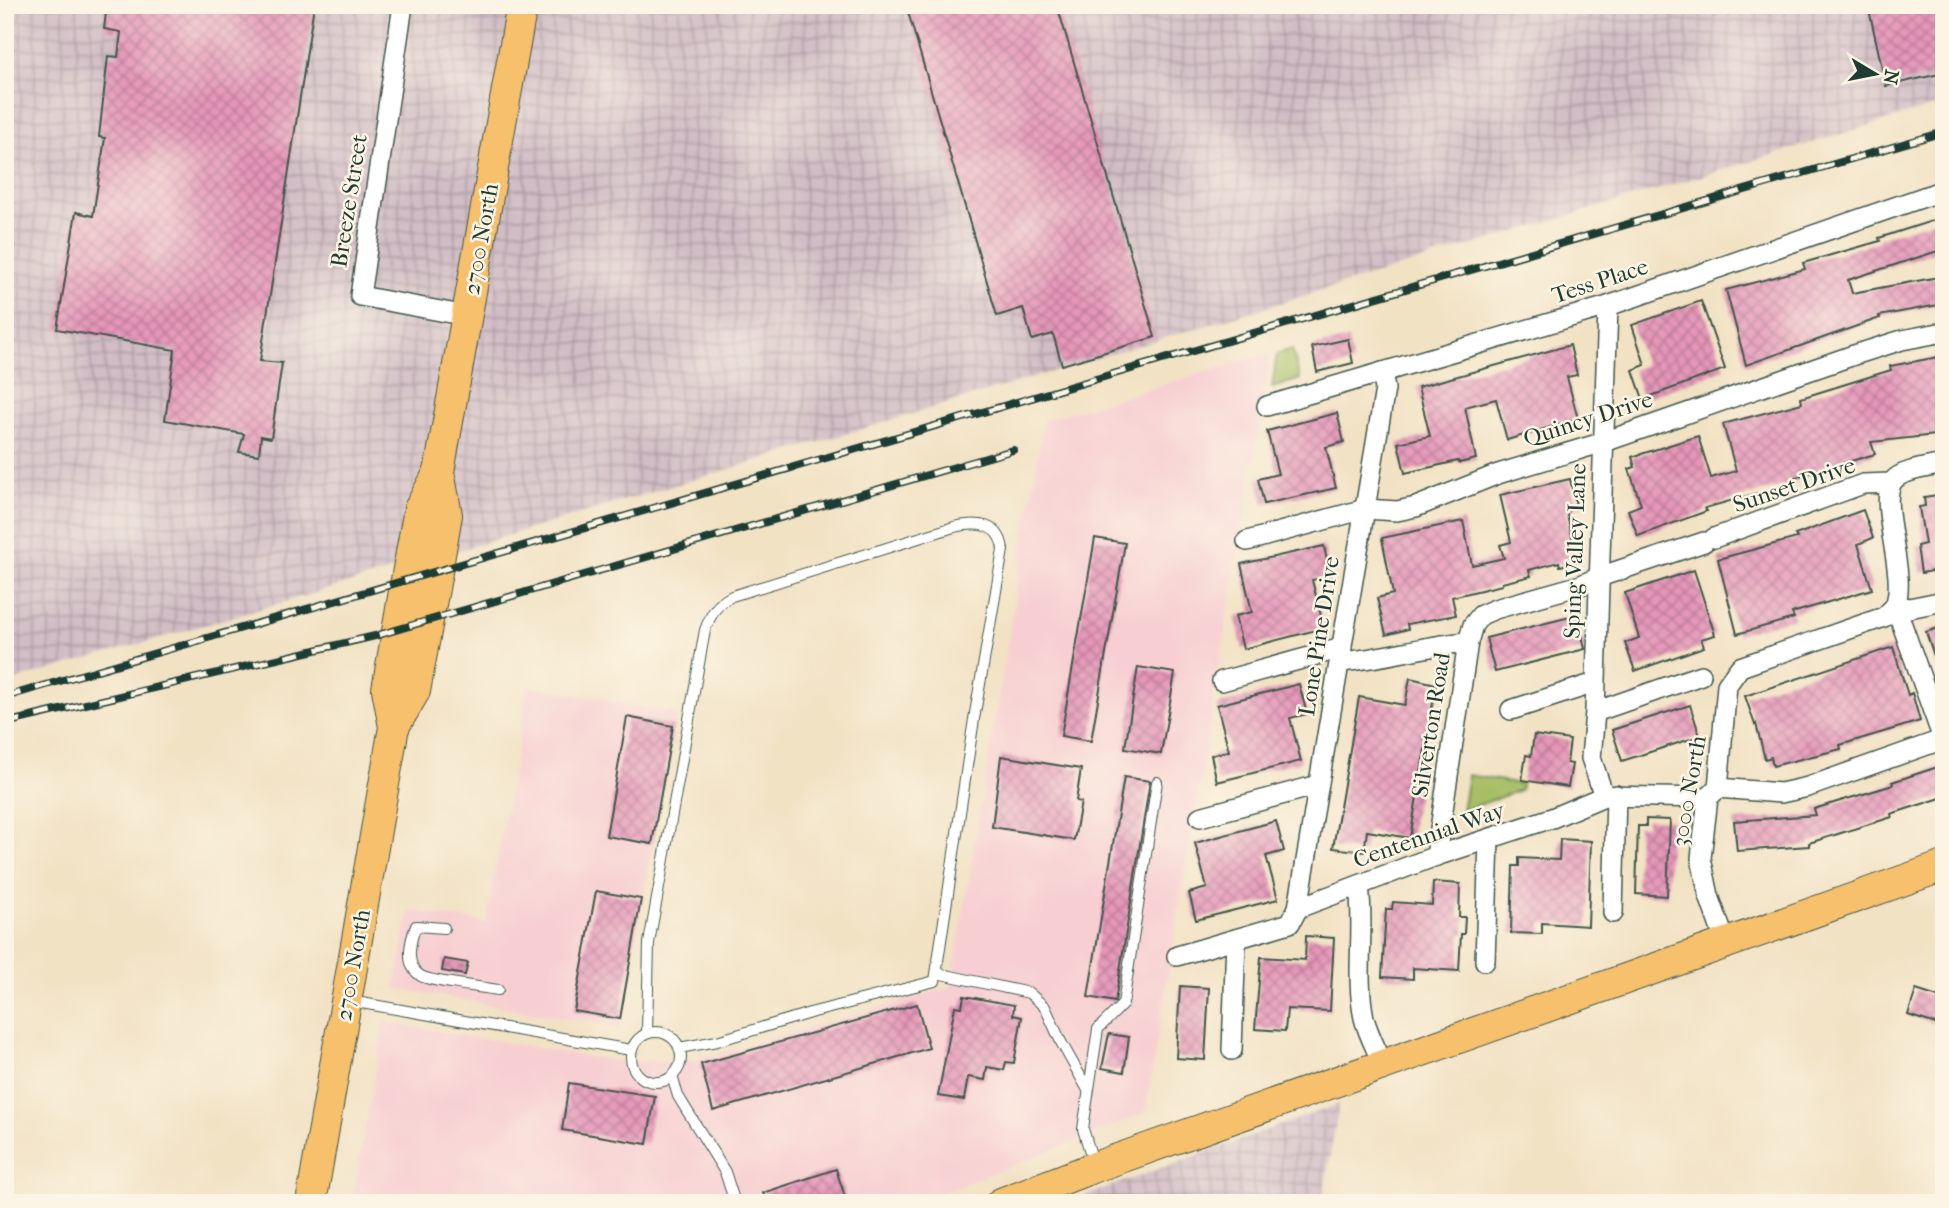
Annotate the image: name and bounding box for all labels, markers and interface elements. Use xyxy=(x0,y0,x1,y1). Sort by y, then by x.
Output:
north arrow xyxy=(1840,38,1910,108)
text: N xyxy=(1879,68,1903,86)
street label: Breeze Street xyxy=(325,132,373,270)
street label: 2700 North xyxy=(458,181,504,297)
street label: Tess Place xyxy=(1549,253,1651,309)
street label: Quincy Drive xyxy=(1520,385,1656,453)
street label: Sunset Drive xyxy=(1729,452,1859,518)
street label: Sping Valley Lane xyxy=(1558,463,1592,639)
street label: Lone Pine Drive xyxy=(1293,554,1345,718)
street label: Silverton Road xyxy=(1406,650,1456,799)
street label: 3000 North xyxy=(1666,733,1712,849)
street label: Centennial Way xyxy=(1350,796,1509,874)
street label: 2700 North xyxy=(330,907,376,1023)

